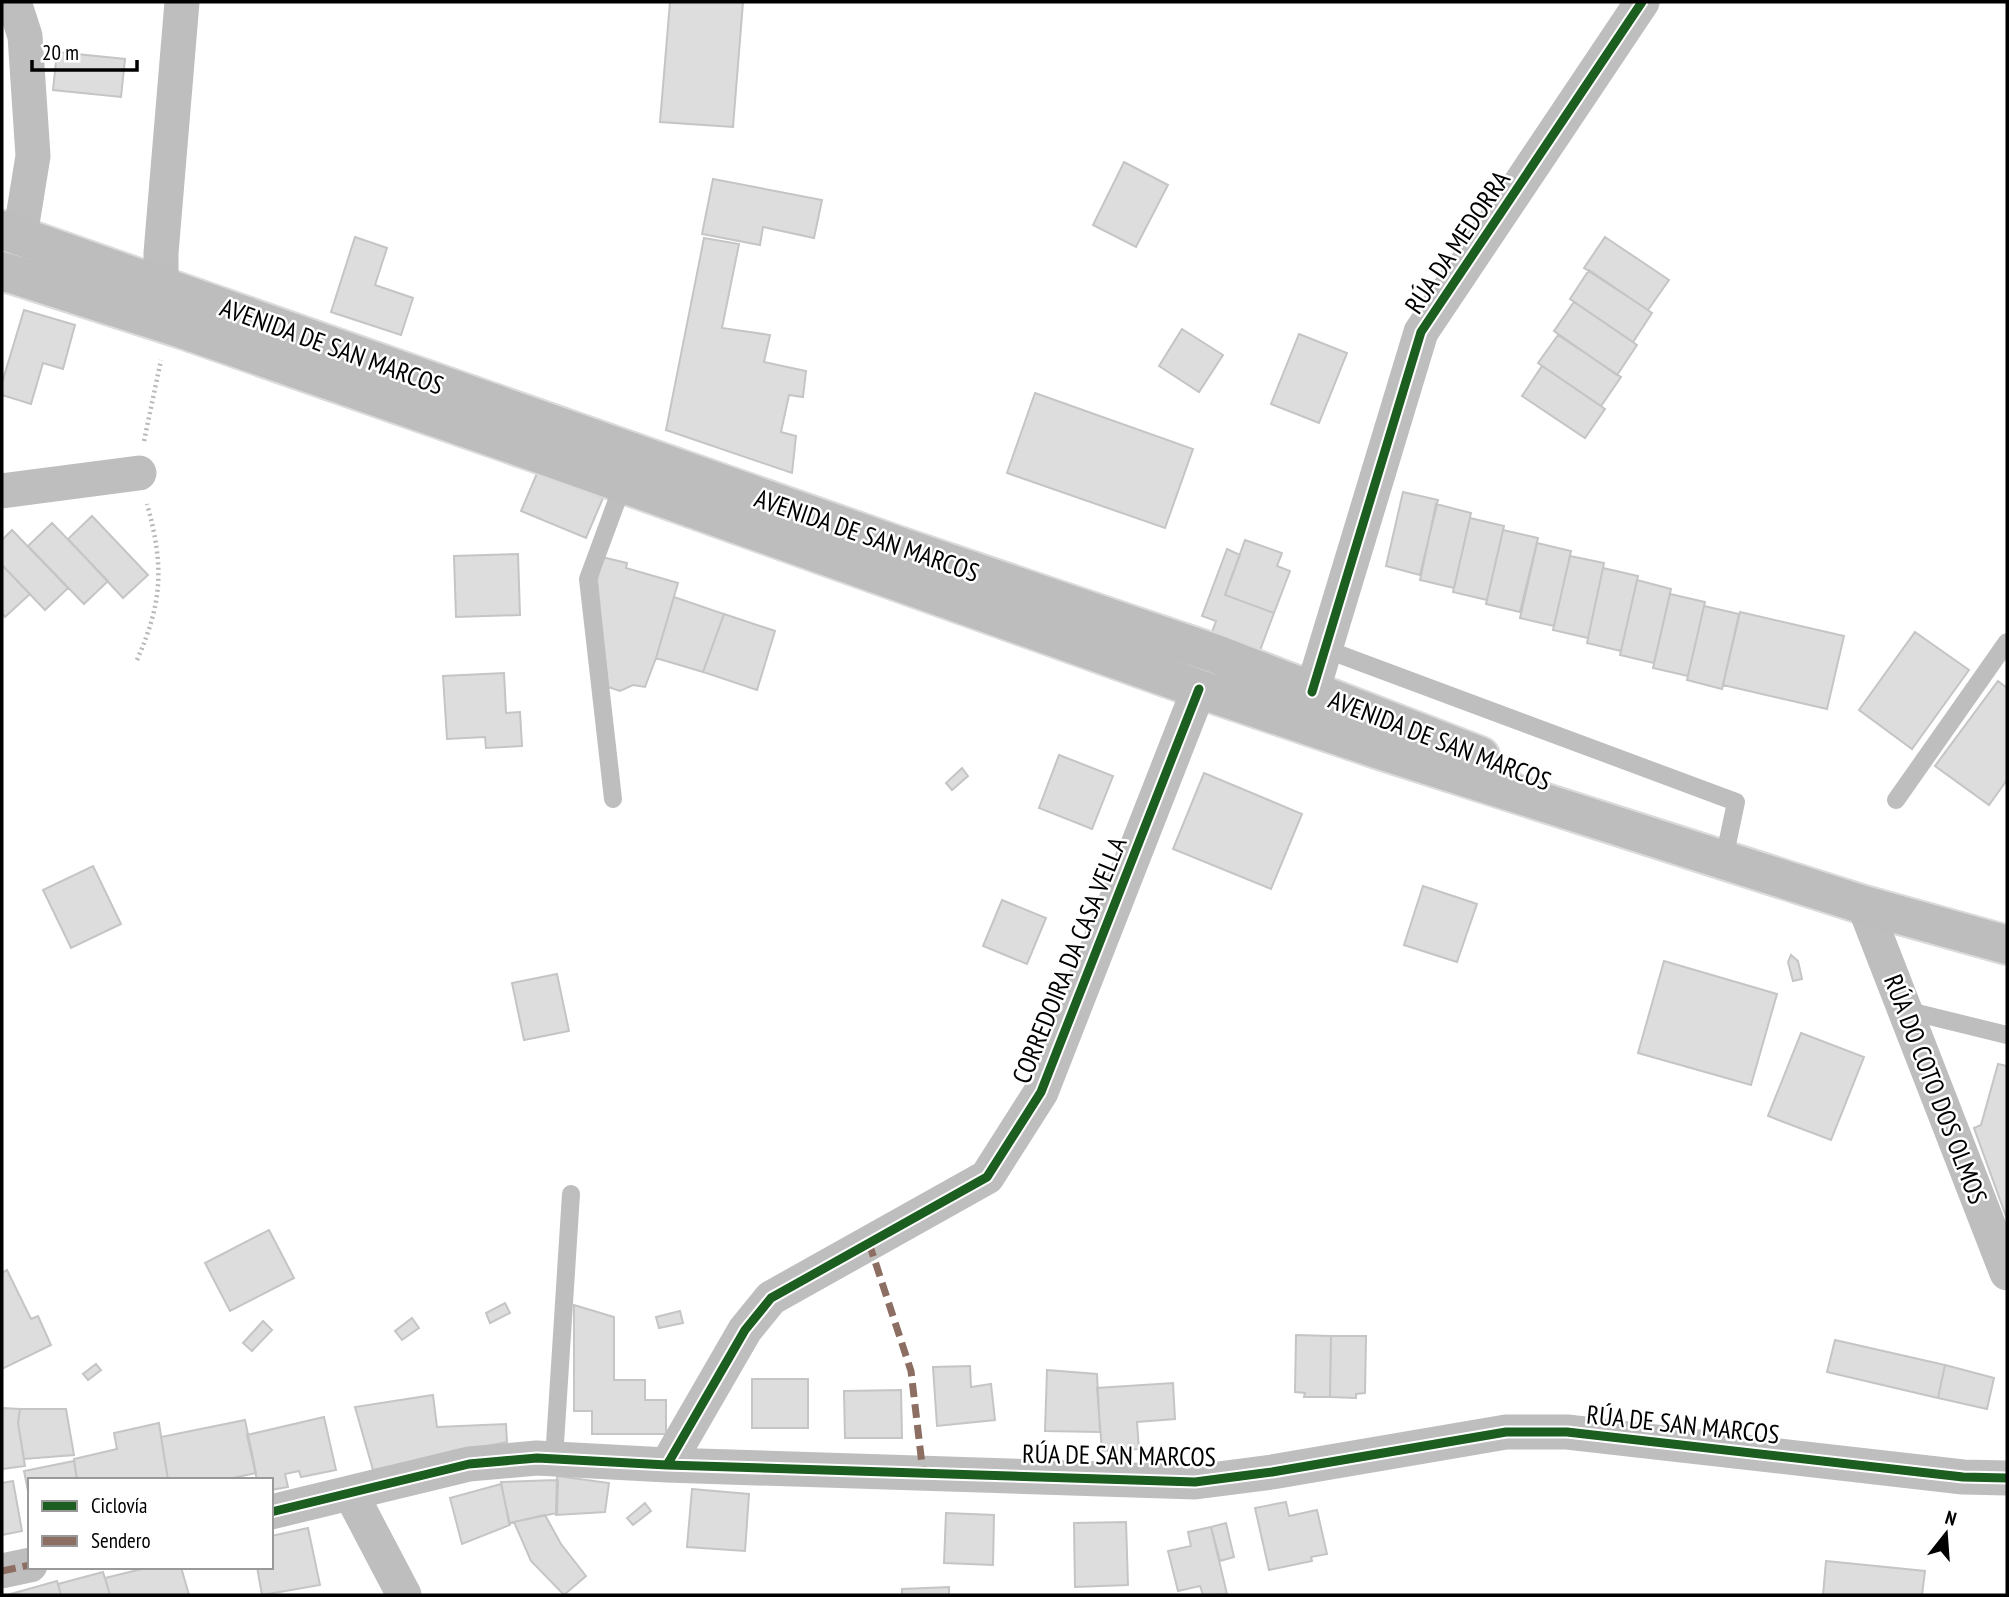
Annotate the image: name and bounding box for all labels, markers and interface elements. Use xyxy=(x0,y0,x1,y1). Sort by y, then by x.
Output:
scale bar xyxy=(32,28,136,72)
text: 20 m xyxy=(42,39,79,66)
street label: RÚA DA MEDORRA xyxy=(1397,164,1517,320)
street label: AVENIDA DE SAN MARCOS xyxy=(216,290,448,402)
street label: AVENIDA DE SAN MARCOS xyxy=(750,481,984,589)
street label: AVENIDA DE SAN MARCOS xyxy=(1324,682,1556,798)
street label: CORREDOIRA DA CASA VELLA xyxy=(1004,831,1134,1088)
street label: RÚA DO COTO DOS OLMOS xyxy=(1877,970,1995,1208)
street label: RÚA DE SAN MARCOS xyxy=(1585,1397,1781,1451)
street label: RÚA DE SAN MARCOS xyxy=(1022,1437,1216,1473)
legend xyxy=(28,1478,273,1569)
text: Ciclovía xyxy=(91,1492,148,1519)
north arrow xyxy=(1911,1499,1981,1569)
text: N xyxy=(1943,1505,1959,1531)
text: Sendero xyxy=(91,1527,150,1554)

